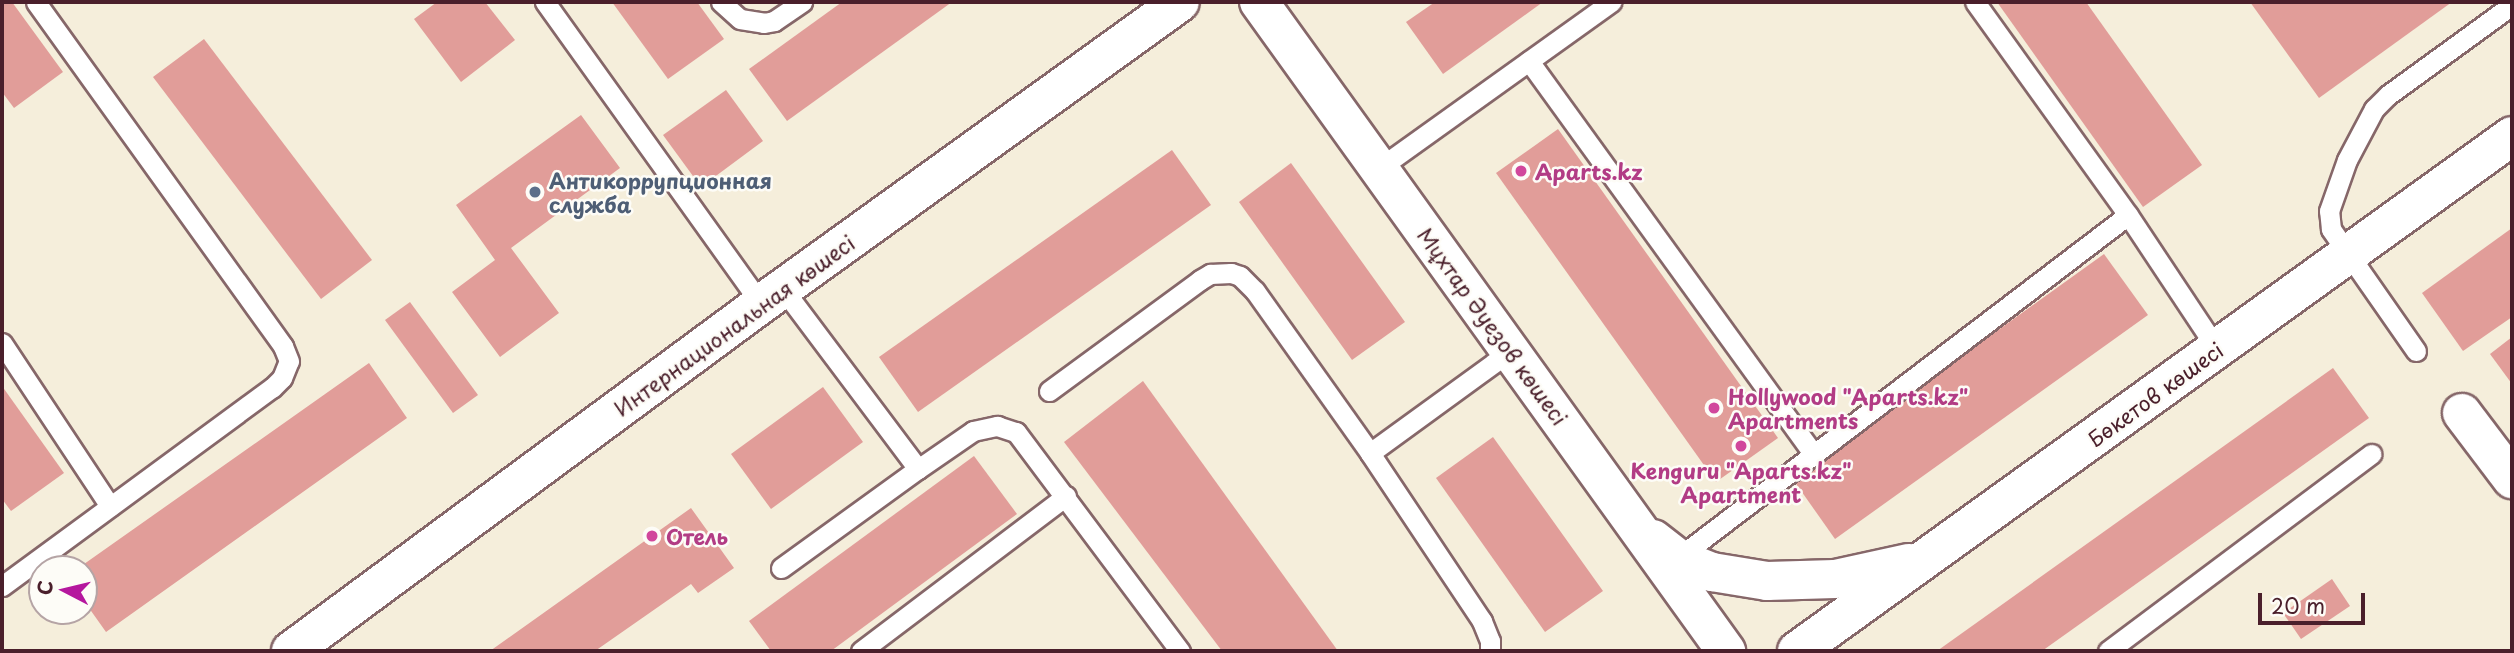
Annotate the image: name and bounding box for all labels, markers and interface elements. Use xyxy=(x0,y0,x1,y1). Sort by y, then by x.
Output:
place label: Aparts.kz xyxy=(1535,158,1643,184)
marker: Aparts.kz xyxy=(1513,163,1529,179)
place label: Антикоррупционная служба xyxy=(549,167,772,217)
marker: Антикоррупционная служба xyxy=(527,184,543,200)
street label: Мұхтар Әуезов көшесі xyxy=(1413,222,1573,430)
street label: Интернациональная көшесі xyxy=(609,229,859,421)
street label: Бөкетов көшесі xyxy=(2083,337,2227,451)
place label: Hollywood "Aparts.kz" Apartments xyxy=(1728,383,1969,433)
marker: Hollywood "Aparts.kz" Apartments xyxy=(1706,400,1722,416)
marker: Kenguru "Aparts.kz" Apartment xyxy=(1733,438,1749,454)
place label: Kenguru "Aparts.kz" Apartment xyxy=(1630,457,1852,507)
place label: Отель xyxy=(666,523,728,549)
marker: Отель xyxy=(644,528,660,544)
north arrow xyxy=(28,555,98,625)
text: С xyxy=(29,579,59,596)
scale bar xyxy=(2262,580,2369,624)
text: 20 m xyxy=(2271,589,2325,621)

